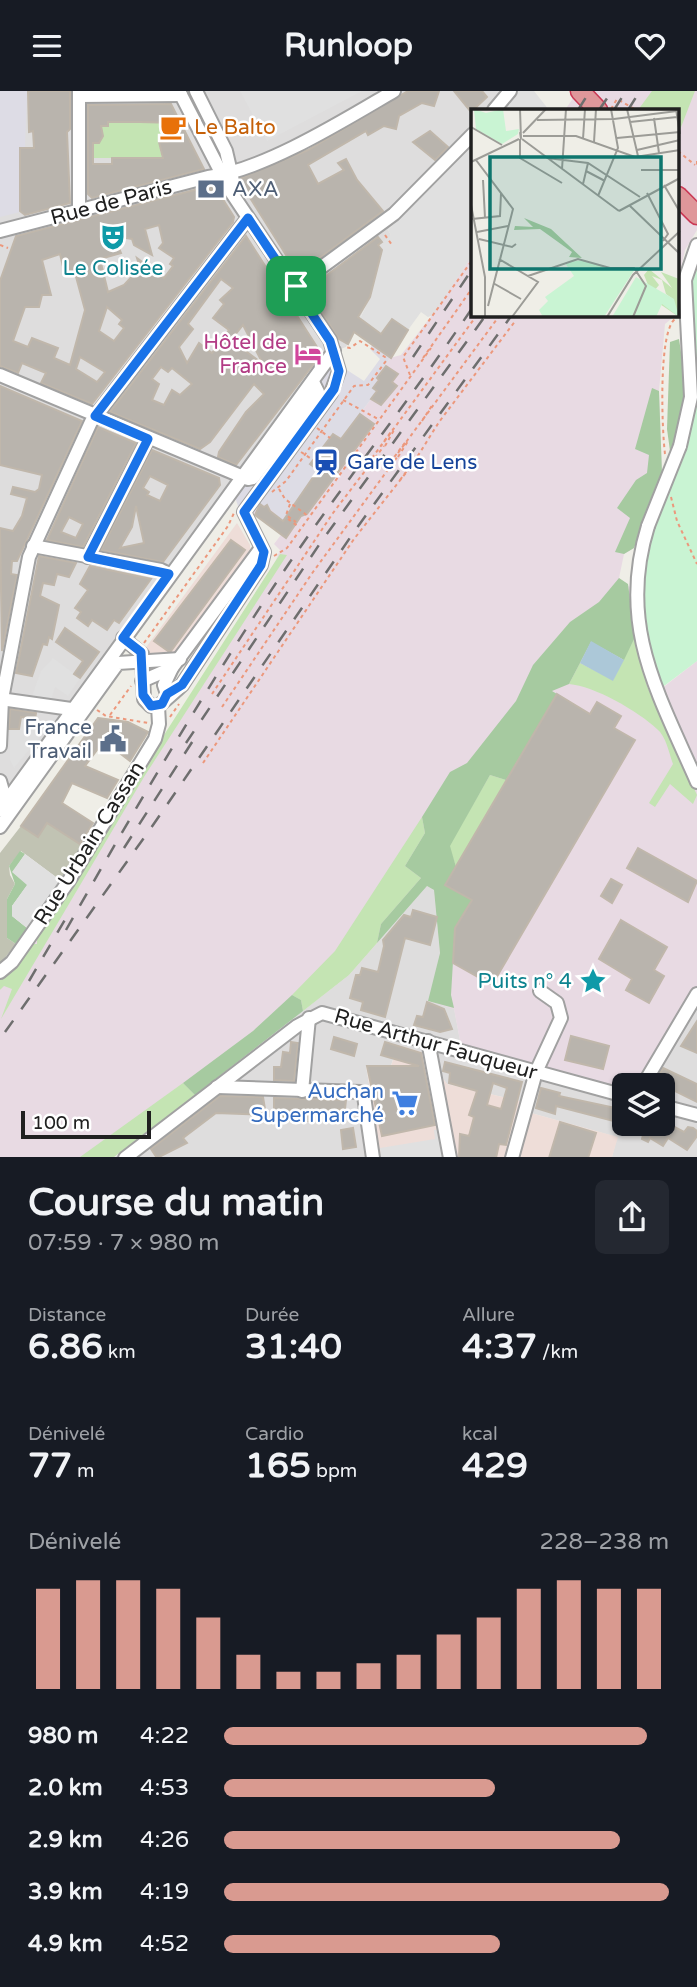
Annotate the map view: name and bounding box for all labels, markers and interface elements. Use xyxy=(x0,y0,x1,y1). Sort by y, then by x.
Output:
icon: menu xyxy=(28,27,66,65)
text: Runloop xyxy=(284,27,413,65)
icon: heart xyxy=(631,27,669,65)
inset map xyxy=(471,109,680,317)
cafe icon: Le Balto xyxy=(158,112,188,142)
place label: Le Balto xyxy=(194,115,276,140)
street label: Rue de Paris xyxy=(48,174,174,231)
bank icon: AXA xyxy=(196,174,226,204)
place label: AXA xyxy=(232,177,279,202)
theatre icon: Le Colisée xyxy=(98,222,128,252)
place label: Le Colisée xyxy=(63,256,164,281)
pin xyxy=(266,256,326,316)
icon: arrive xyxy=(277,267,315,305)
place label: Hôtel de France xyxy=(203,330,287,379)
hotel icon: Hôtel de France xyxy=(293,339,323,369)
station icon: Gare de Lens xyxy=(311,447,341,477)
place label: Gare de Lens xyxy=(347,450,477,475)
place label: France Travail xyxy=(24,715,92,764)
public building icon: France Travail xyxy=(98,724,128,754)
street label: Rue Urbain Cassan xyxy=(29,757,150,930)
place icon: Puits n° 4 xyxy=(578,966,608,996)
place label: Puits n° 4 xyxy=(478,969,572,994)
street label: Rue Arthur Fauqueur xyxy=(331,1004,540,1085)
map controls xyxy=(612,1073,675,1136)
button: layers xyxy=(612,1073,675,1136)
place label: Auchan Supermarché xyxy=(251,1079,384,1128)
supermarket icon: Auchan Supermarché xyxy=(390,1088,420,1118)
scale bar xyxy=(21,1108,150,1140)
text: 100 m xyxy=(32,1112,90,1134)
text: Course du matin xyxy=(28,1180,324,1226)
button: share xyxy=(595,1180,669,1254)
text: 07:59 · 7 × 980 m xyxy=(28,1229,219,1257)
text: Distance xyxy=(28,1304,106,1326)
text: Durée xyxy=(245,1304,299,1326)
text: Allure xyxy=(462,1304,515,1326)
text: 6.86 xyxy=(28,1326,103,1368)
text: 31:40 xyxy=(245,1326,342,1368)
text: 4:37 xyxy=(462,1326,537,1368)
text: km xyxy=(103,1341,136,1363)
text: /km xyxy=(537,1341,578,1363)
text: Dénivelé xyxy=(28,1423,105,1445)
text: Cardio xyxy=(245,1423,304,1445)
text: kcal xyxy=(462,1423,498,1445)
text: 77 xyxy=(28,1445,72,1487)
text: 165 xyxy=(245,1445,311,1487)
text: 429 xyxy=(462,1445,528,1487)
text: m xyxy=(72,1460,94,1482)
text: bpm xyxy=(311,1460,357,1482)
text: Dénivelé xyxy=(28,1528,121,1556)
text: 228–238 m xyxy=(540,1528,669,1556)
text: 980 m xyxy=(28,1722,98,1750)
text: 4:22 xyxy=(140,1722,189,1750)
text: 2.0 km xyxy=(28,1774,103,1802)
text: 4:53 xyxy=(140,1774,189,1802)
text: 2.9 km xyxy=(28,1826,103,1854)
text: 4:26 xyxy=(140,1826,189,1854)
text: 3.9 km xyxy=(28,1878,103,1906)
text: 4:19 xyxy=(140,1878,189,1906)
text: 4.9 km xyxy=(28,1930,103,1958)
text: 4:52 xyxy=(140,1930,189,1958)

